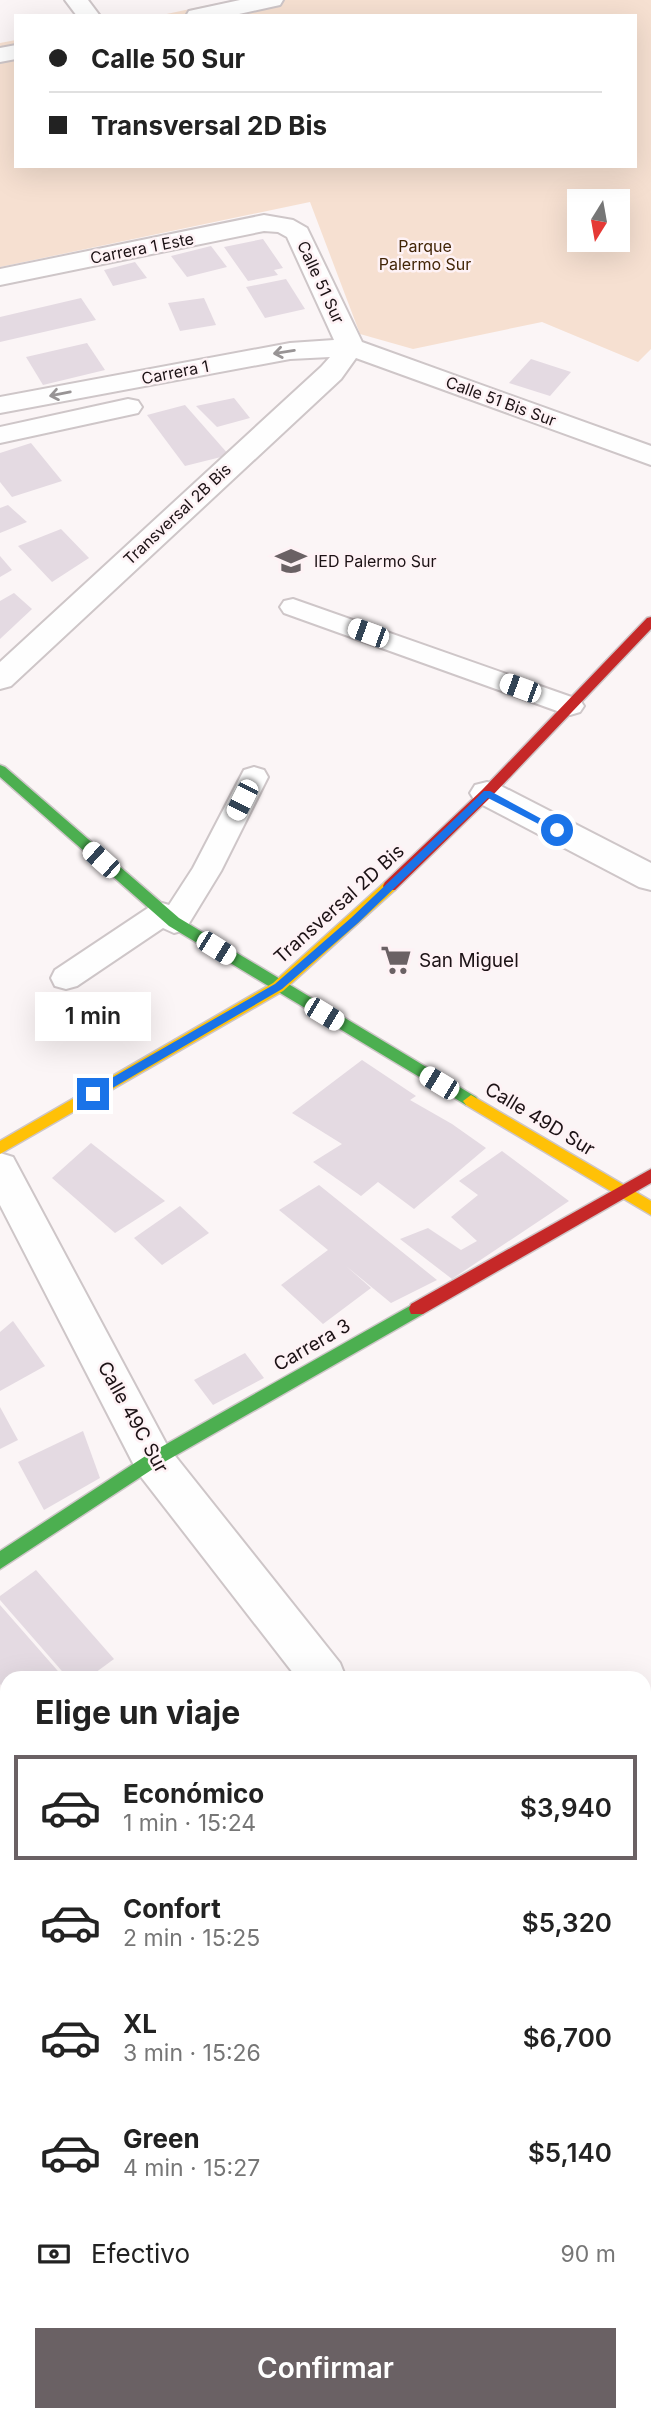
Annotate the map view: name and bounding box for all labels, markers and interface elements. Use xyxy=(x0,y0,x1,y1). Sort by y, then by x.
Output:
text: Calle 50 Sur xyxy=(91,43,245,74)
text: Transversal 2D Bis xyxy=(91,110,327,141)
north arrow xyxy=(567,189,630,252)
map controls xyxy=(567,189,630,252)
street label: Carrera 1 Este xyxy=(89,228,195,268)
park label: Parque Palermo Sur xyxy=(379,236,471,274)
street label: Calle 51 Sur xyxy=(293,238,349,326)
one-way arrow xyxy=(273,346,295,359)
street label: Carrera 1 xyxy=(140,356,210,388)
street label: Calle 51 Bis Sur xyxy=(443,372,559,430)
one-way arrow xyxy=(49,388,72,401)
street label: Transversal 2B Bis xyxy=(119,459,235,569)
school or university icon: IED Palermo Sur xyxy=(274,544,308,578)
place label: IED Palermo Sur xyxy=(314,551,437,571)
car xyxy=(345,616,392,650)
car xyxy=(497,671,544,705)
car xyxy=(224,777,261,823)
route start xyxy=(541,814,573,846)
car xyxy=(79,838,124,882)
street label: Transversal 2D Bis xyxy=(269,840,409,968)
car xyxy=(193,928,240,968)
supermarket icon: San Miguel xyxy=(379,943,413,977)
place label: San Miguel xyxy=(419,949,519,972)
callout: 1 min xyxy=(35,992,151,1042)
car xyxy=(301,994,348,1034)
text: 1 min xyxy=(65,1002,121,1030)
car xyxy=(416,1063,463,1103)
street label: Calle 49D Sur xyxy=(481,1077,599,1161)
route end xyxy=(77,1078,109,1110)
street label: Carrera 3 xyxy=(270,1314,354,1376)
street label: Calle 49C Sur xyxy=(93,1357,173,1477)
text: Elige un viaje xyxy=(35,1693,240,1732)
icon: car xyxy=(39,1776,102,1839)
text: Económico xyxy=(123,1778,264,1809)
text: $3,940 xyxy=(520,1792,612,1823)
text: 1 min · 15:24 xyxy=(123,1809,256,1837)
icon: car xyxy=(39,1891,102,1954)
text: Confort xyxy=(123,1893,221,1924)
text: $5,320 xyxy=(522,1907,612,1938)
text: 2 min · 15:25 xyxy=(123,1924,260,1952)
icon: car xyxy=(39,2006,102,2069)
text: XL xyxy=(123,2008,157,2039)
text: $6,700 xyxy=(523,2022,612,2053)
text: 3 min · 15:26 xyxy=(123,2039,261,2067)
icon: car xyxy=(39,2121,102,2184)
text: Green xyxy=(123,2123,200,2154)
text: $5,140 xyxy=(528,2137,612,2168)
text: 4 min · 15:27 xyxy=(123,2154,260,2182)
icon: cash xyxy=(35,2235,73,2273)
text: Efectivo xyxy=(91,2238,190,2269)
text: 90 m xyxy=(561,2240,616,2268)
button: Confirmar xyxy=(35,2328,616,2408)

